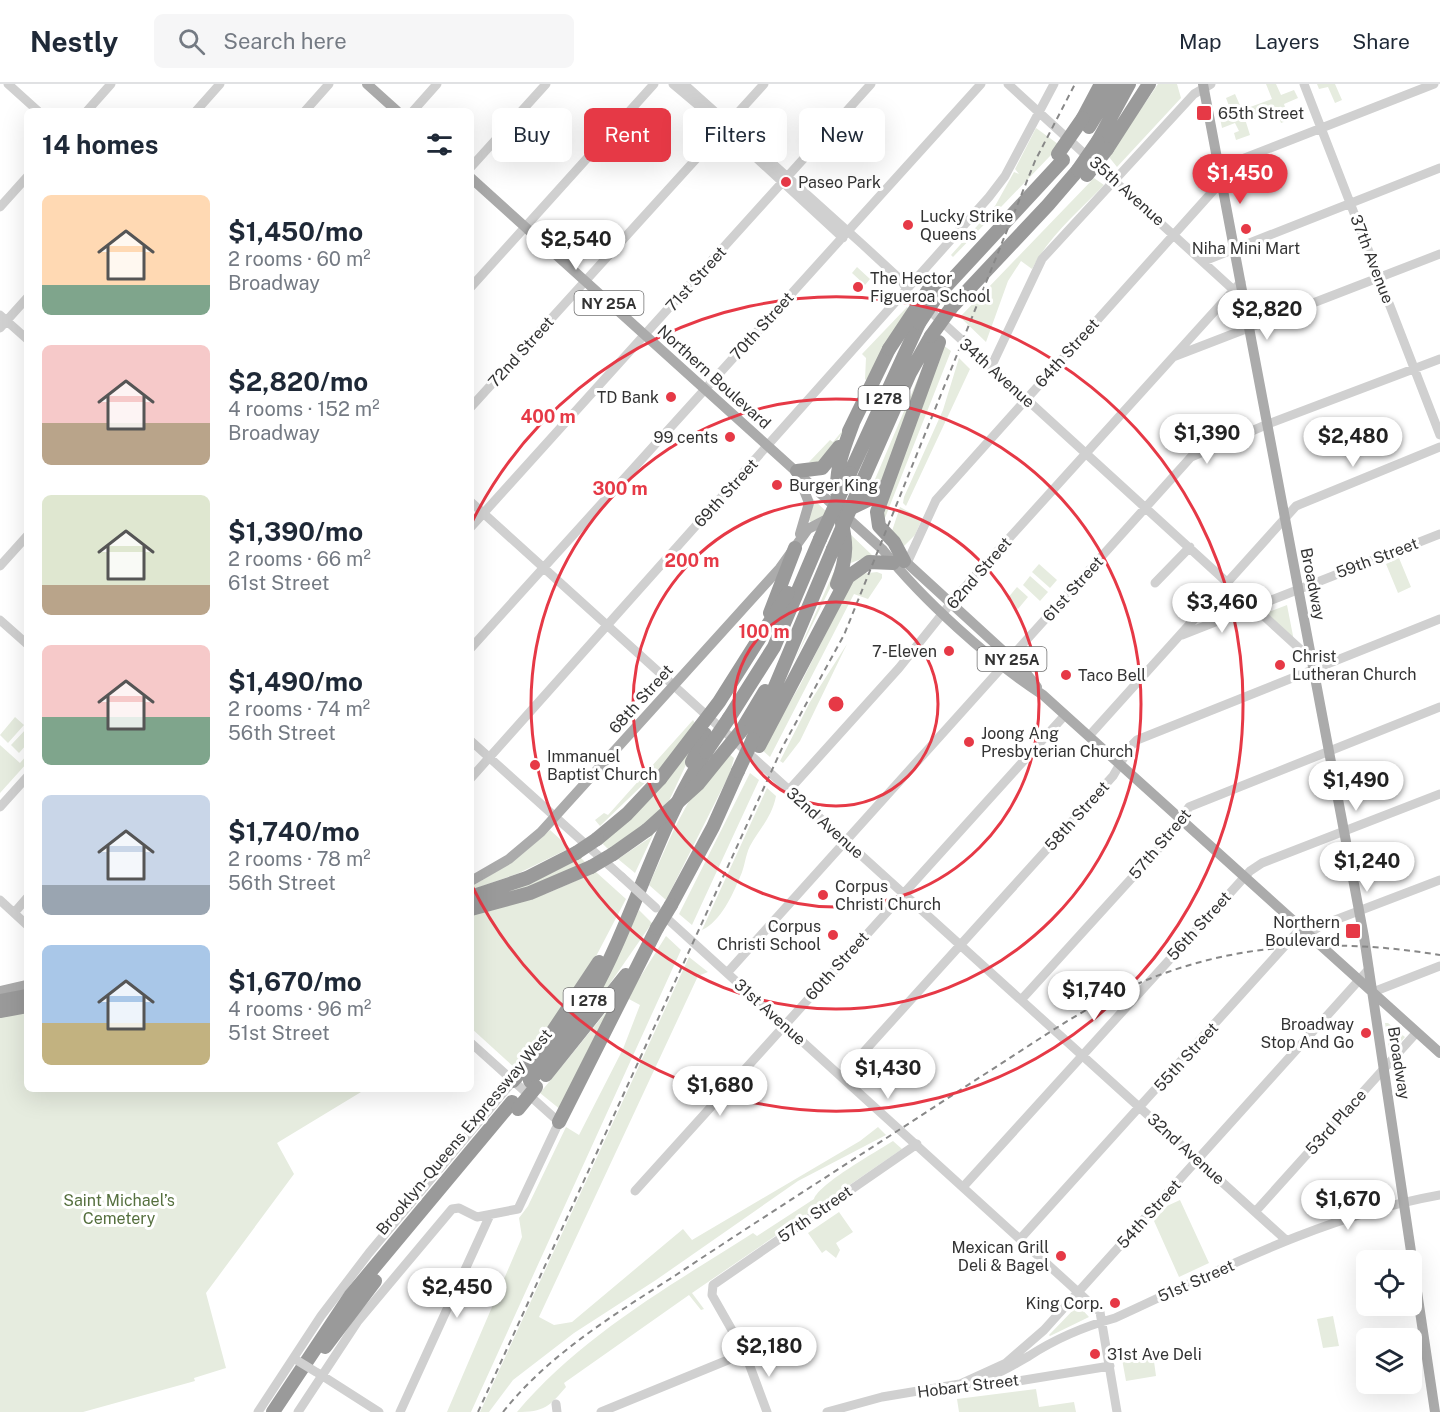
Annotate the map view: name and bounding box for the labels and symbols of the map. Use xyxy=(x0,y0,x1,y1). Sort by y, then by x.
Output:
marker: 65th Street xyxy=(1195,104,1213,122)
place label: 65th Street xyxy=(1218,104,1304,123)
street label: 35th Avenue xyxy=(1085,152,1169,230)
pin: $1,450 xyxy=(1191,154,1289,205)
place label: Paseo Park xyxy=(798,173,881,192)
marker: Paseo Park xyxy=(779,175,793,189)
place label: Lucky Strike Queens xyxy=(920,207,1013,244)
street label: 37th Avenue xyxy=(1346,212,1398,306)
marker: Lucky Strike Queens xyxy=(901,218,915,232)
pin: $2,540 xyxy=(527,220,625,271)
marker: Niha Mini Mart xyxy=(1239,222,1253,236)
place label: Niha Mini Mart xyxy=(1192,239,1300,258)
street label: 71st Street xyxy=(662,242,730,316)
place label: The Hector Figueroa School xyxy=(870,269,991,306)
marker: The Hector Figueroa School xyxy=(851,280,865,294)
street label: 70th Street xyxy=(726,288,798,364)
pin: $2,820 xyxy=(1218,290,1316,341)
road number: NY 25A xyxy=(574,291,644,315)
street label: 72nd Street xyxy=(484,313,558,391)
street label: 64th Street xyxy=(1031,315,1103,391)
street label: Northern Boulevard xyxy=(653,321,775,433)
street label: 34th Avenue xyxy=(956,334,1038,412)
road number: I 278 xyxy=(858,386,910,410)
place label: TD Bank xyxy=(597,388,659,407)
marker: TD Bank xyxy=(664,390,678,404)
text: 400 m xyxy=(520,406,576,427)
pin: $1,390 xyxy=(1158,414,1256,465)
pin: $2,480 xyxy=(1304,417,1402,468)
place label: 99 cents xyxy=(654,428,718,447)
marker: 99 cents xyxy=(723,430,737,444)
street label: 69th Street xyxy=(690,455,762,531)
place label: Burger King xyxy=(789,476,878,495)
text: 300 m xyxy=(592,478,648,499)
marker: Burger King xyxy=(770,478,784,492)
street label: 62nd Street xyxy=(943,533,1015,613)
street label: 59th Street xyxy=(1333,534,1421,582)
street label: Broadway xyxy=(1297,546,1329,622)
text: 200 m xyxy=(665,550,719,571)
street label: 61st Street xyxy=(1039,552,1107,626)
pin: $3,460 xyxy=(1173,583,1271,634)
text: 100 m xyxy=(738,621,790,642)
place label: 7-Eleven xyxy=(872,642,937,661)
marker: 7-Eleven xyxy=(942,644,956,658)
road number: NY 25A xyxy=(978,647,1046,671)
place label: Christ Lutheran Church xyxy=(1292,647,1417,684)
marker: Christ Lutheran Church xyxy=(1273,658,1287,672)
street label: 68th Street xyxy=(605,661,677,737)
place label: Taco Bell xyxy=(1078,666,1146,685)
marker: Taco Bell xyxy=(1059,668,1073,682)
centre of rings xyxy=(826,694,846,714)
place label: Joong Ang Presbyterian Church xyxy=(981,724,1133,761)
marker: Joong Ang Presbyterian Church xyxy=(962,735,976,749)
place label: Immanuel Baptist Church xyxy=(547,747,658,784)
marker: Immanuel Baptist Church xyxy=(528,758,542,772)
pin: $1,490 xyxy=(1307,761,1405,812)
street label: 58th Street xyxy=(1041,777,1113,855)
street label: 32nd Avenue xyxy=(783,783,867,863)
street label: 57th Street xyxy=(1125,805,1195,883)
pin: $1,240 xyxy=(1318,842,1416,893)
place label: Corpus Christi Church xyxy=(835,877,941,914)
marker: Corpus Christi Church xyxy=(816,888,830,902)
street label: 56th Street xyxy=(1163,888,1235,964)
place label: Northern Boulevard xyxy=(1265,913,1340,950)
place label: Corpus Christi School xyxy=(717,917,821,954)
marker: Northern Boulevard xyxy=(1344,922,1362,940)
street label: 60th Street xyxy=(801,928,873,1004)
marker: Corpus Christi School xyxy=(826,928,840,942)
pin: $1,740 xyxy=(1045,971,1143,1022)
street label: 31st Avenue xyxy=(730,975,810,1049)
road number: I 278 xyxy=(564,988,614,1012)
place label: Broadway Stop And Go xyxy=(1260,1015,1354,1052)
street label: 55th Street xyxy=(1150,1018,1222,1096)
street label: Brooklyn-Queens Expressway West xyxy=(372,1025,556,1239)
street label: Broadway xyxy=(1384,1025,1414,1101)
marker: Broadway Stop And Go xyxy=(1359,1026,1373,1040)
pin: $1,430 xyxy=(839,1049,937,1100)
pin: $1,680 xyxy=(671,1066,769,1117)
street label: 53rd Place xyxy=(1302,1085,1370,1159)
street label: 32nd Avenue xyxy=(1144,1109,1228,1189)
street label: 54th Street xyxy=(1113,1176,1185,1252)
pin: $1,670 xyxy=(1299,1180,1397,1231)
street label: 57th Street xyxy=(774,1182,856,1246)
park label: Saint Michael’s Cemetery xyxy=(63,1191,175,1228)
place label: Mexican Grill Deli & Bagel xyxy=(951,1238,1049,1275)
marker: Mexican Grill Deli & Bagel xyxy=(1054,1249,1068,1263)
street label: 51st Street xyxy=(1155,1256,1237,1306)
pin: $2,450 xyxy=(408,1268,506,1319)
place label: King Corp. xyxy=(1026,1294,1103,1313)
marker: King Corp. xyxy=(1108,1296,1122,1310)
pin: $2,180 xyxy=(720,1327,818,1378)
place label: 31st Ave Deli xyxy=(1107,1345,1202,1364)
marker: 31st Ave Deli xyxy=(1088,1347,1102,1361)
street label: Hobart Street xyxy=(916,1370,1020,1402)

